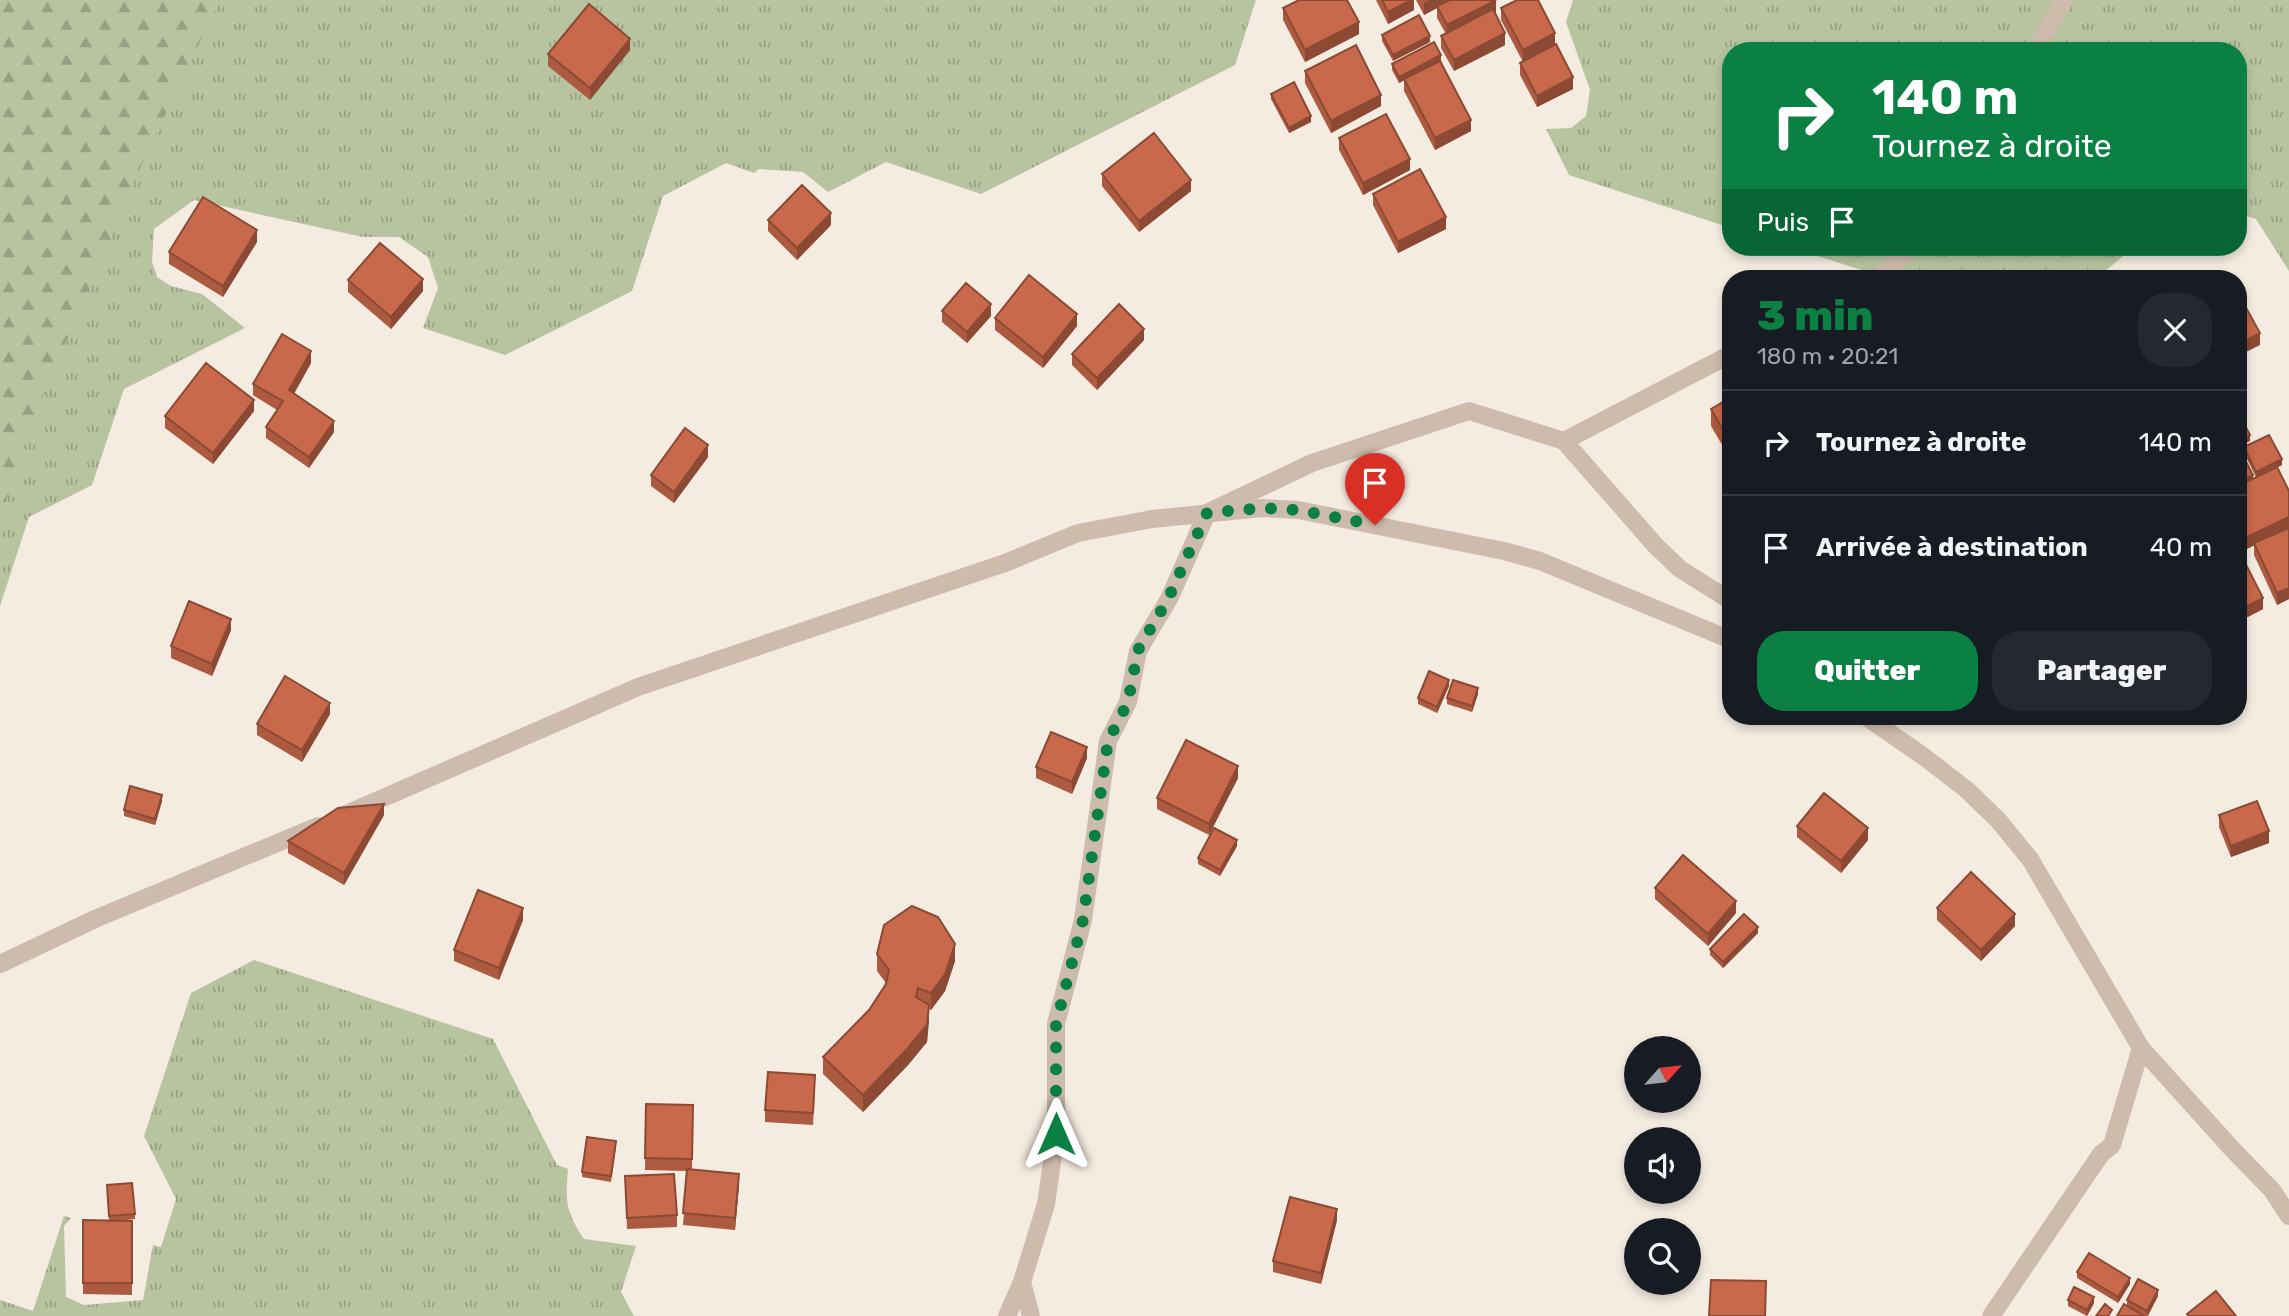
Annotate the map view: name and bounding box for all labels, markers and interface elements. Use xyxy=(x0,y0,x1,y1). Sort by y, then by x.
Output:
text: 140 m xyxy=(1872,68,2018,126)
icon: right xyxy=(1757,70,1848,161)
text: Tournez à droite xyxy=(1872,127,2112,165)
icon: arrive xyxy=(1823,203,1861,241)
text: Puis xyxy=(1757,207,1809,238)
text: 3 min xyxy=(1757,291,1873,341)
button: close xyxy=(2138,293,2212,367)
text: 180 m · 20:21 xyxy=(1757,342,1898,370)
icon: right xyxy=(1757,424,1795,462)
text: Tournez à droite xyxy=(1816,427,2026,458)
text: 140 m xyxy=(2139,427,2212,458)
pin xyxy=(1345,453,1405,525)
icon: arrive xyxy=(1356,464,1394,502)
icon: arrive xyxy=(1757,529,1795,567)
text: Arrivée à destination xyxy=(1816,532,2088,563)
text: 40 m xyxy=(2150,532,2212,563)
button: Quitter xyxy=(1757,631,1978,711)
button: Partager xyxy=(1992,631,2212,711)
north arrow xyxy=(1624,1036,1701,1113)
map controls xyxy=(1624,1036,1701,1295)
position arrow xyxy=(1019,1097,1093,1171)
button: sound xyxy=(1624,1127,1701,1204)
button: search xyxy=(1624,1218,1701,1295)

